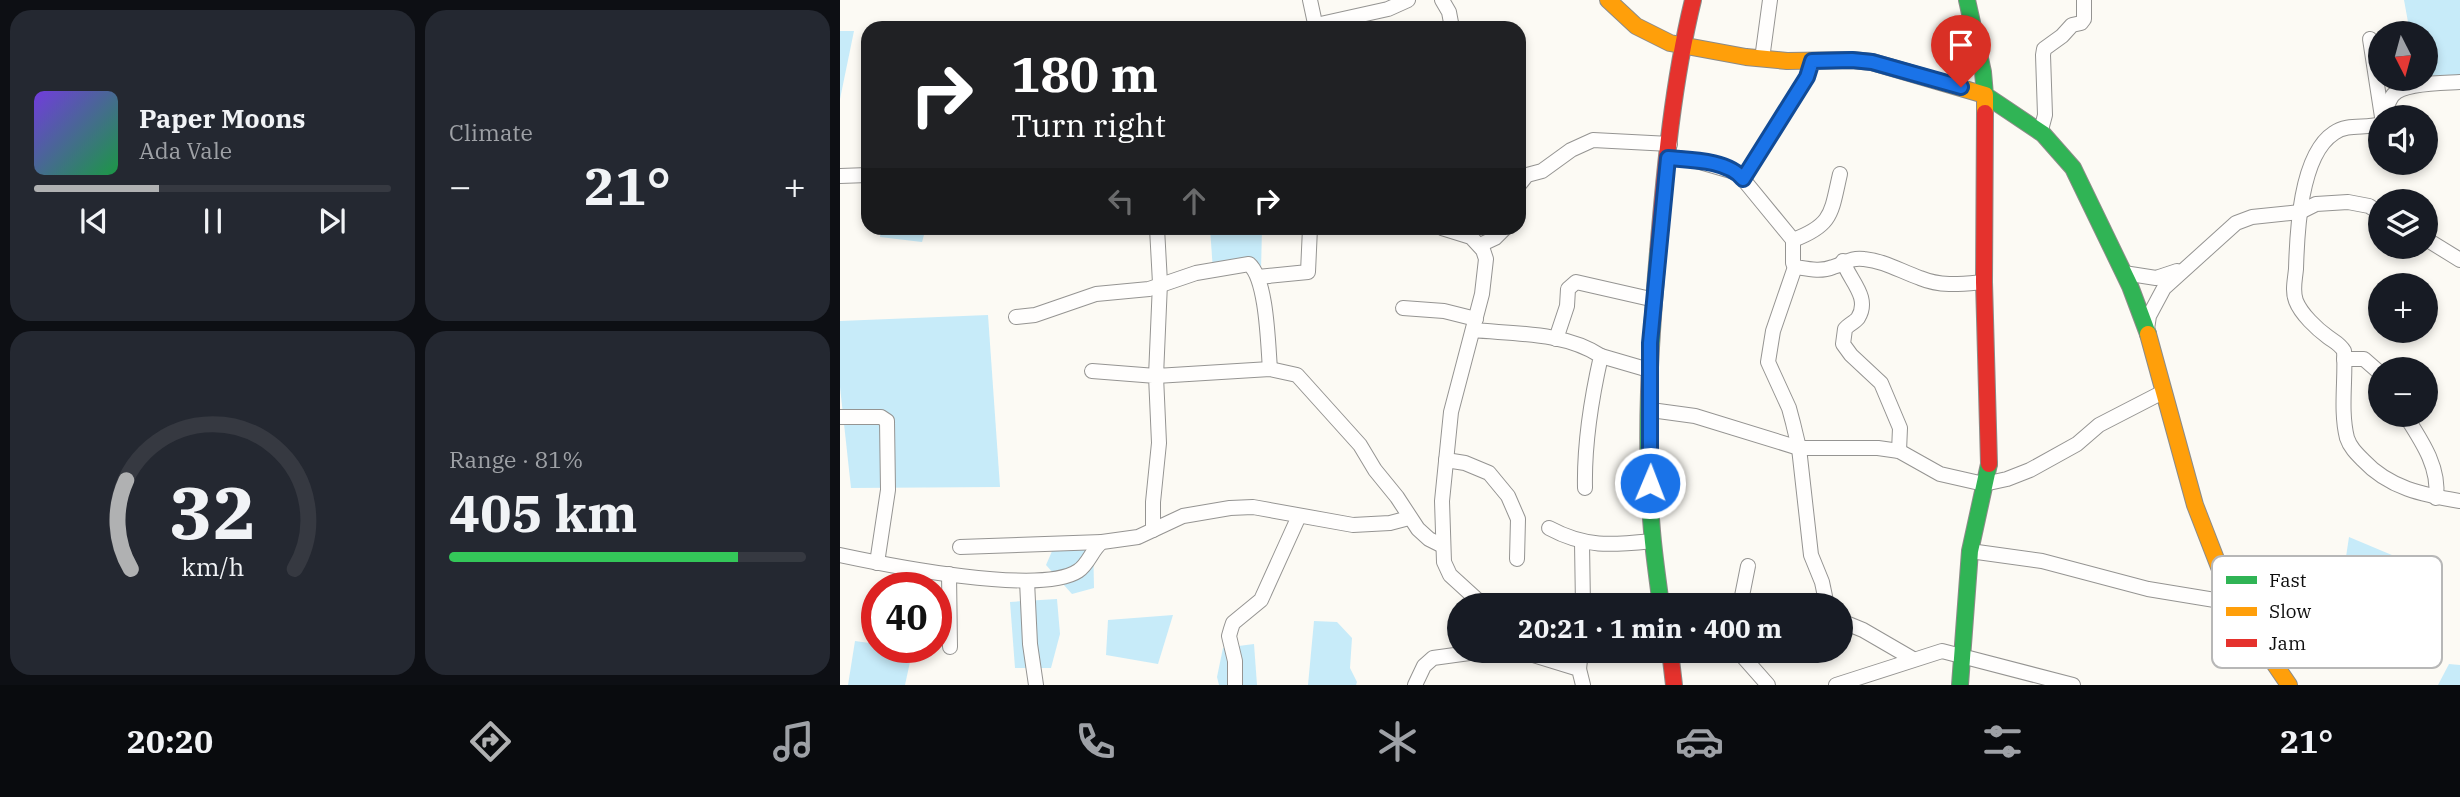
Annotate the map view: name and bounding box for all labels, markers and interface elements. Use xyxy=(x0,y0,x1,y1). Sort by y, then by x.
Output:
pin xyxy=(1931,15,1991,87)
north arrow xyxy=(2368,21,2438,91)
map controls xyxy=(2368,21,2438,427)
icon: arrive xyxy=(1942,26,1980,64)
text: 180 m xyxy=(1011,42,1158,105)
icon: right xyxy=(896,49,987,140)
text: Paper Moons xyxy=(139,101,306,135)
text: Turn right xyxy=(1011,104,1166,146)
button: sound xyxy=(2368,105,2438,175)
text: Climate xyxy=(449,117,533,147)
text: Ada Vale xyxy=(139,135,232,165)
text: 21° xyxy=(584,152,671,219)
text: − xyxy=(449,161,472,210)
text: + xyxy=(783,161,806,210)
icon: left xyxy=(1102,182,1140,220)
icon: ahead xyxy=(1175,182,1213,220)
icon: right xyxy=(1248,182,1286,220)
button: layers xyxy=(2368,189,2438,259)
icon: previous xyxy=(75,202,113,240)
icon: pause xyxy=(194,202,232,240)
icon: next xyxy=(313,202,351,240)
button: + xyxy=(2368,273,2438,343)
button: − xyxy=(2368,357,2438,427)
text: Range · 81% xyxy=(449,444,583,474)
position arrow xyxy=(1613,446,1687,520)
text: 32 xyxy=(169,464,256,559)
text: 405 km xyxy=(449,479,638,546)
text: km/h xyxy=(181,550,244,583)
legend xyxy=(2212,556,2442,668)
text: Fast xyxy=(2269,568,2307,592)
speed limit sign: 40 xyxy=(861,572,952,663)
text: Slow xyxy=(2269,599,2311,623)
text: 20:21 · 1 min · 400 m xyxy=(1518,611,1782,645)
text: Jam xyxy=(2269,631,2306,655)
icon: directions xyxy=(466,717,515,766)
icon: music xyxy=(769,717,818,766)
icon: phone xyxy=(1071,717,1120,766)
icon: climate xyxy=(1373,717,1422,766)
icon: car xyxy=(1675,717,1724,766)
icon: filters xyxy=(1978,717,2027,766)
text: 20:20 xyxy=(127,720,213,762)
text: 21° xyxy=(2280,720,2333,762)

